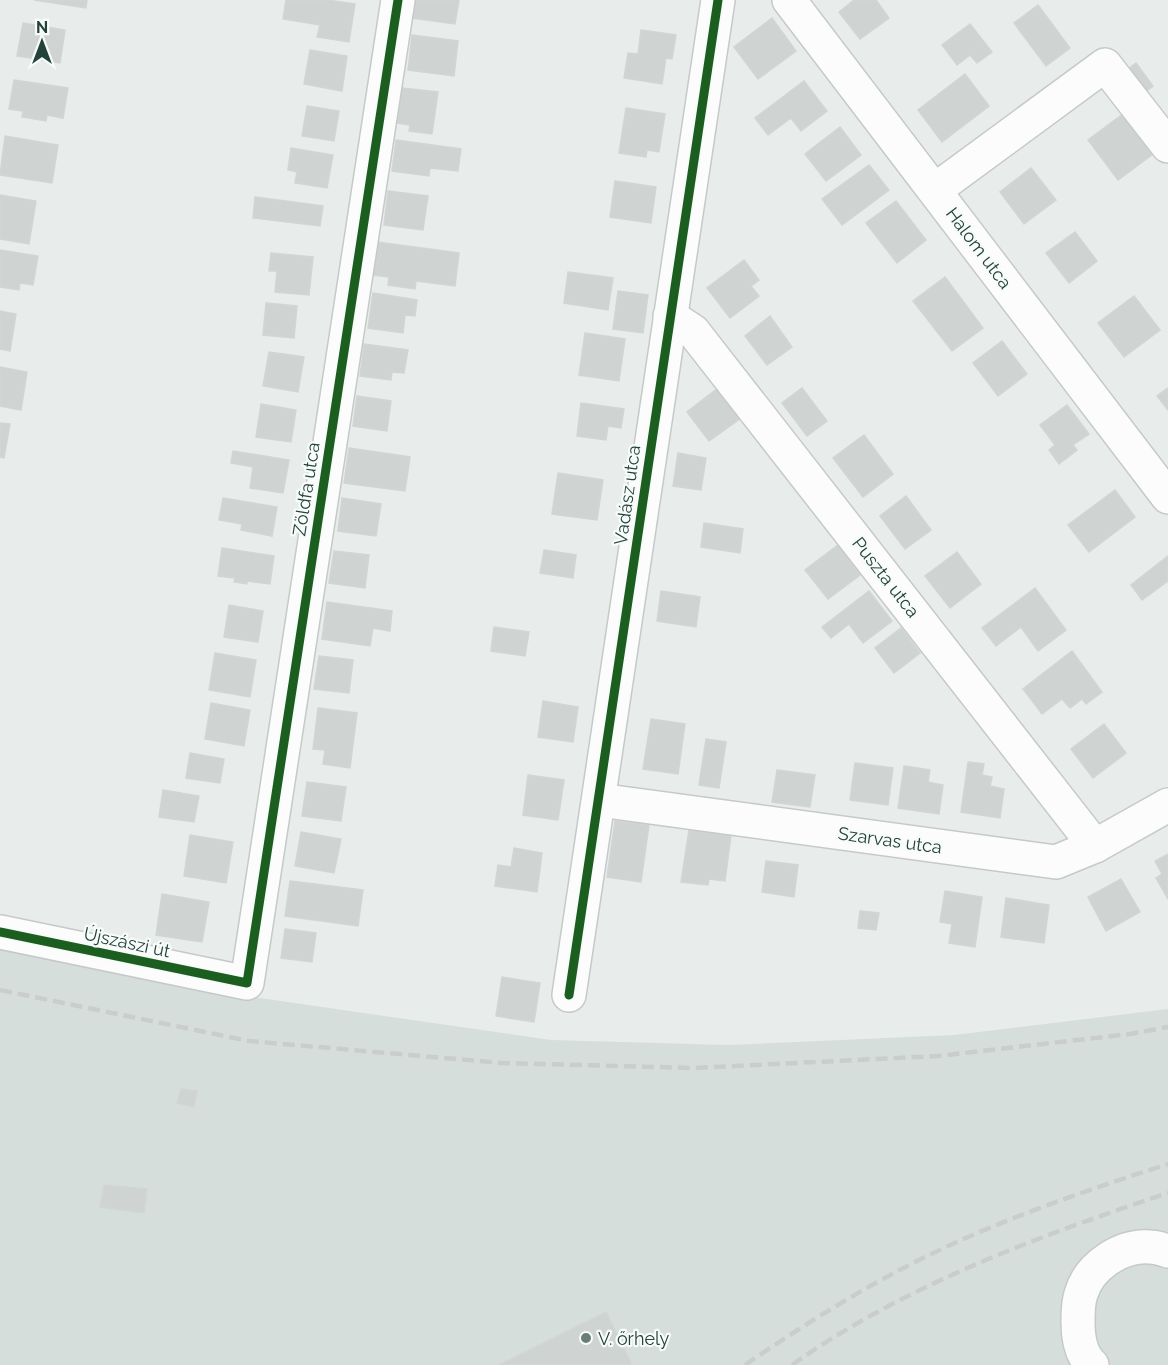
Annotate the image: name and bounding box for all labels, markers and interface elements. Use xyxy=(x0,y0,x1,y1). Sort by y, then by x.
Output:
north arrow xyxy=(12,12,72,72)
text: N xyxy=(36,18,48,37)
street label: Halom utca xyxy=(942,203,1016,293)
street label: Zöldfa utca xyxy=(288,441,324,537)
street label: Vadász utca xyxy=(610,444,644,546)
street label: Puszta utca xyxy=(848,533,924,621)
street label: Szarvas utca xyxy=(837,822,943,858)
street label: Újszászi út xyxy=(82,922,172,961)
place label: V. őrhely xyxy=(598,1328,670,1349)
marker: V. őrhely xyxy=(579,1331,593,1345)

